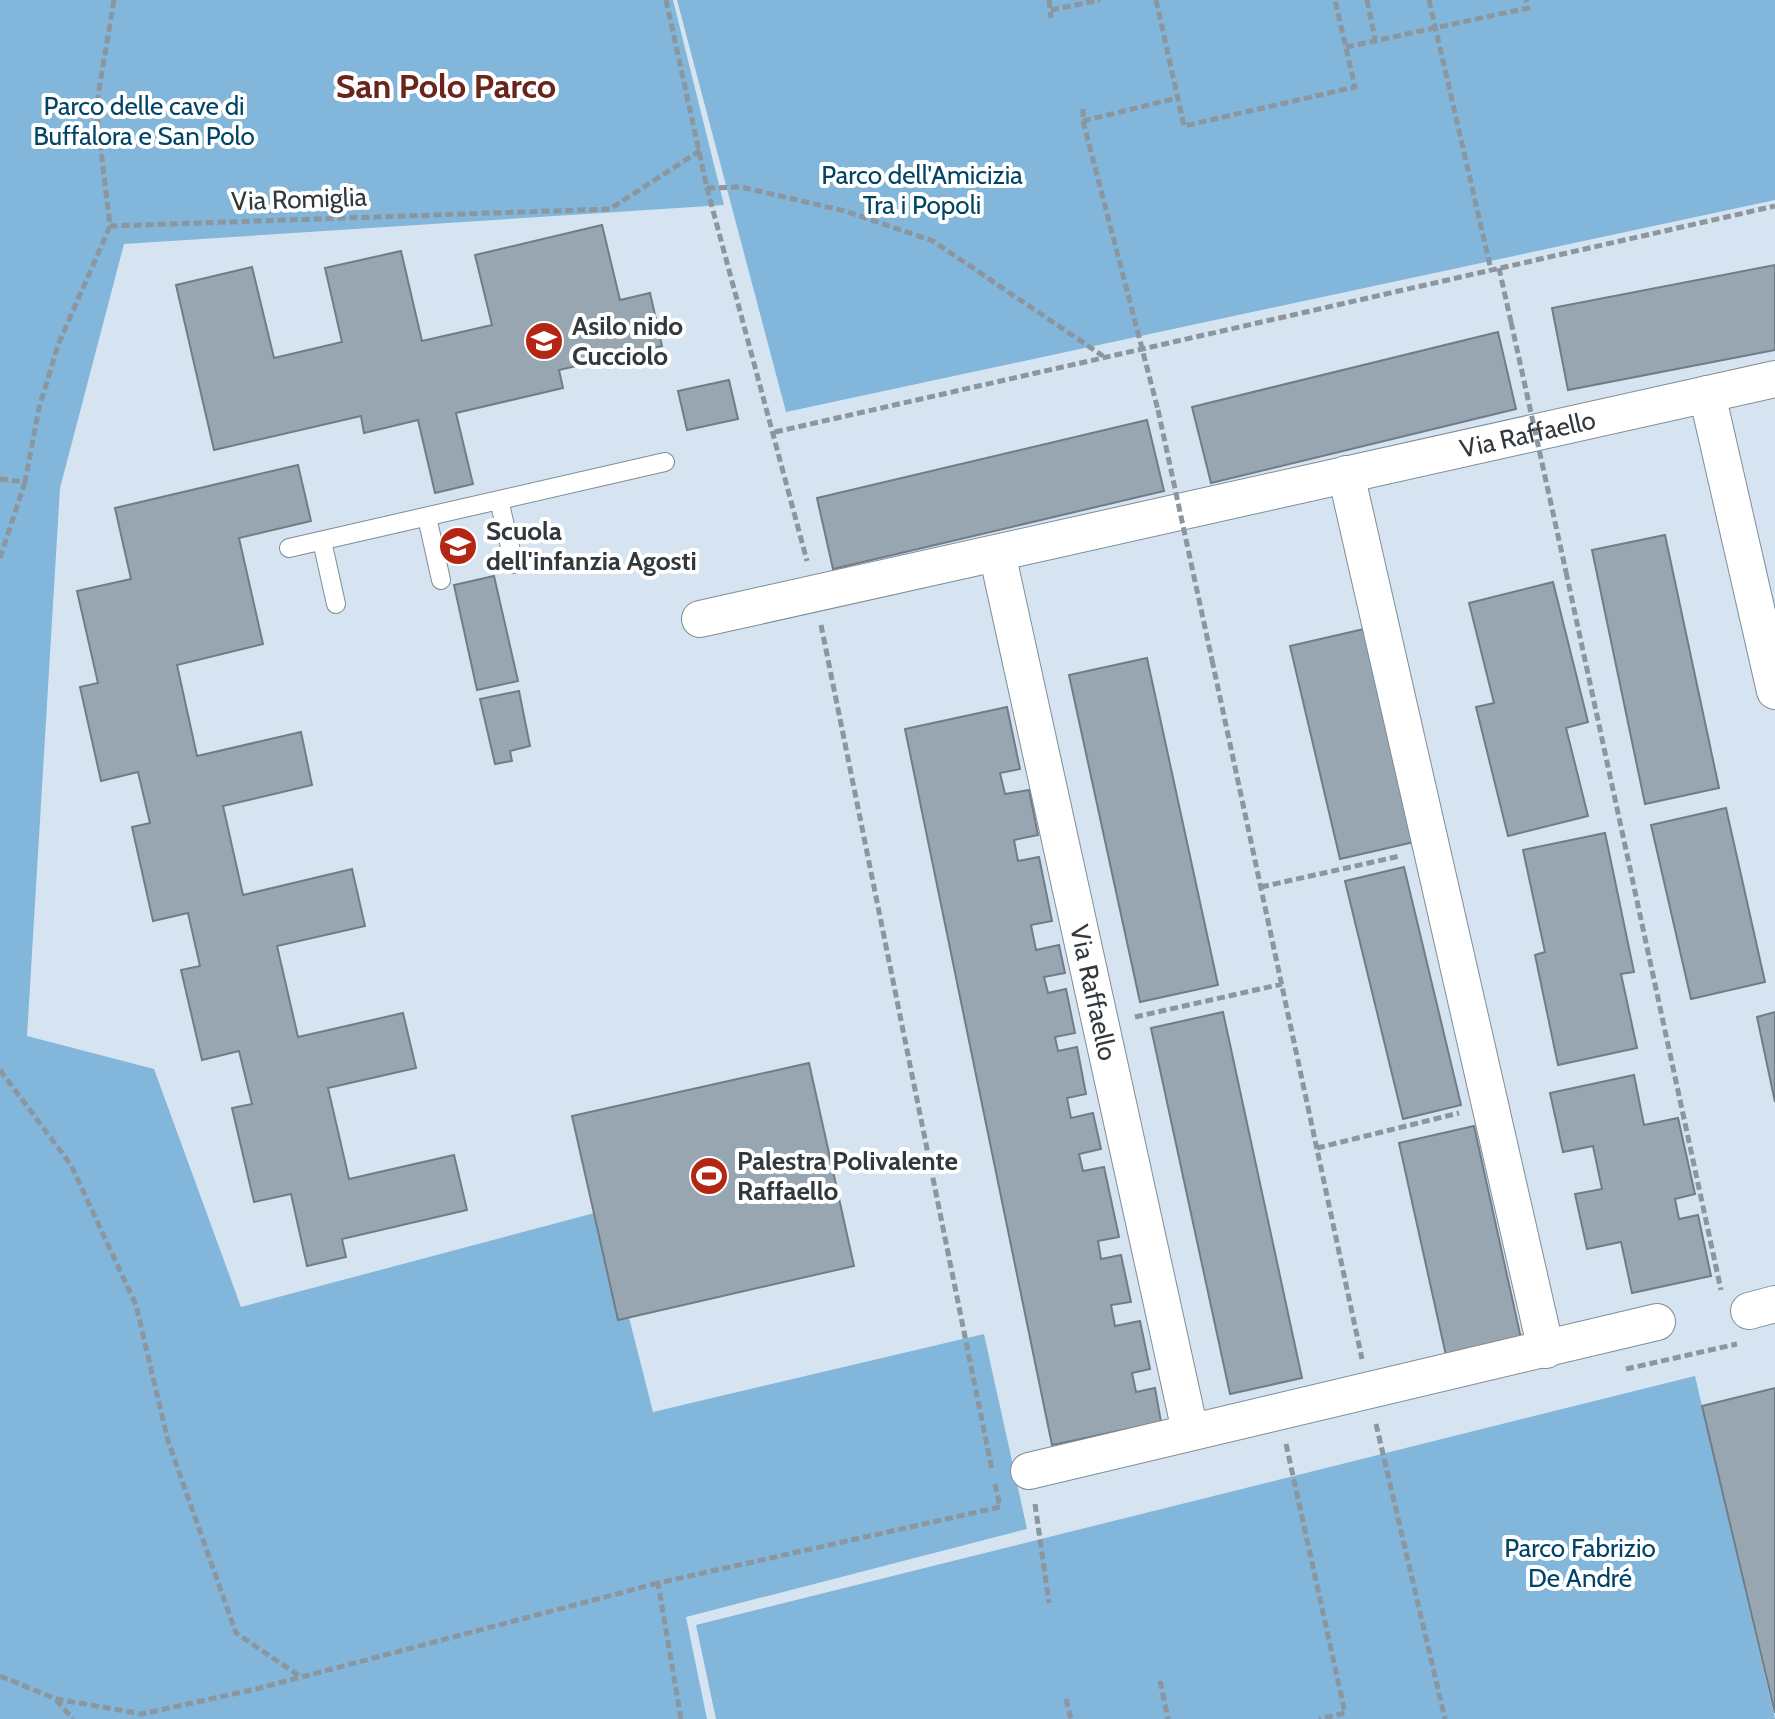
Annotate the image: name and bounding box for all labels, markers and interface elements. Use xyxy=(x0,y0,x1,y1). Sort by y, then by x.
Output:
district label: San Polo Parco xyxy=(336,65,556,107)
park label: Parco delle cave di Buffalora e San Polo xyxy=(33,90,255,152)
park label: Parco dell'Amicizia Tra i Popoli xyxy=(821,159,1023,221)
street label: Via Romiglia xyxy=(231,181,368,217)
place label: Asilo nido Cucciolo xyxy=(572,310,683,372)
school or university icon: Asilo nido Cucciolo xyxy=(523,320,565,362)
street label: Via Raffaello xyxy=(1457,404,1599,465)
place label: Scuola dell'infanzia Agosti xyxy=(486,515,697,577)
school or university icon: Scuola dell'infanzia Agosti xyxy=(437,525,479,567)
street label: Via Raffaello xyxy=(1063,922,1124,1063)
place label: Palestra Polivalente Raffaello xyxy=(737,1145,958,1207)
sports icon: Palestra Polivalente Raffaello xyxy=(688,1155,730,1197)
park label: Parco Fabrizio De André xyxy=(1504,1532,1656,1594)

